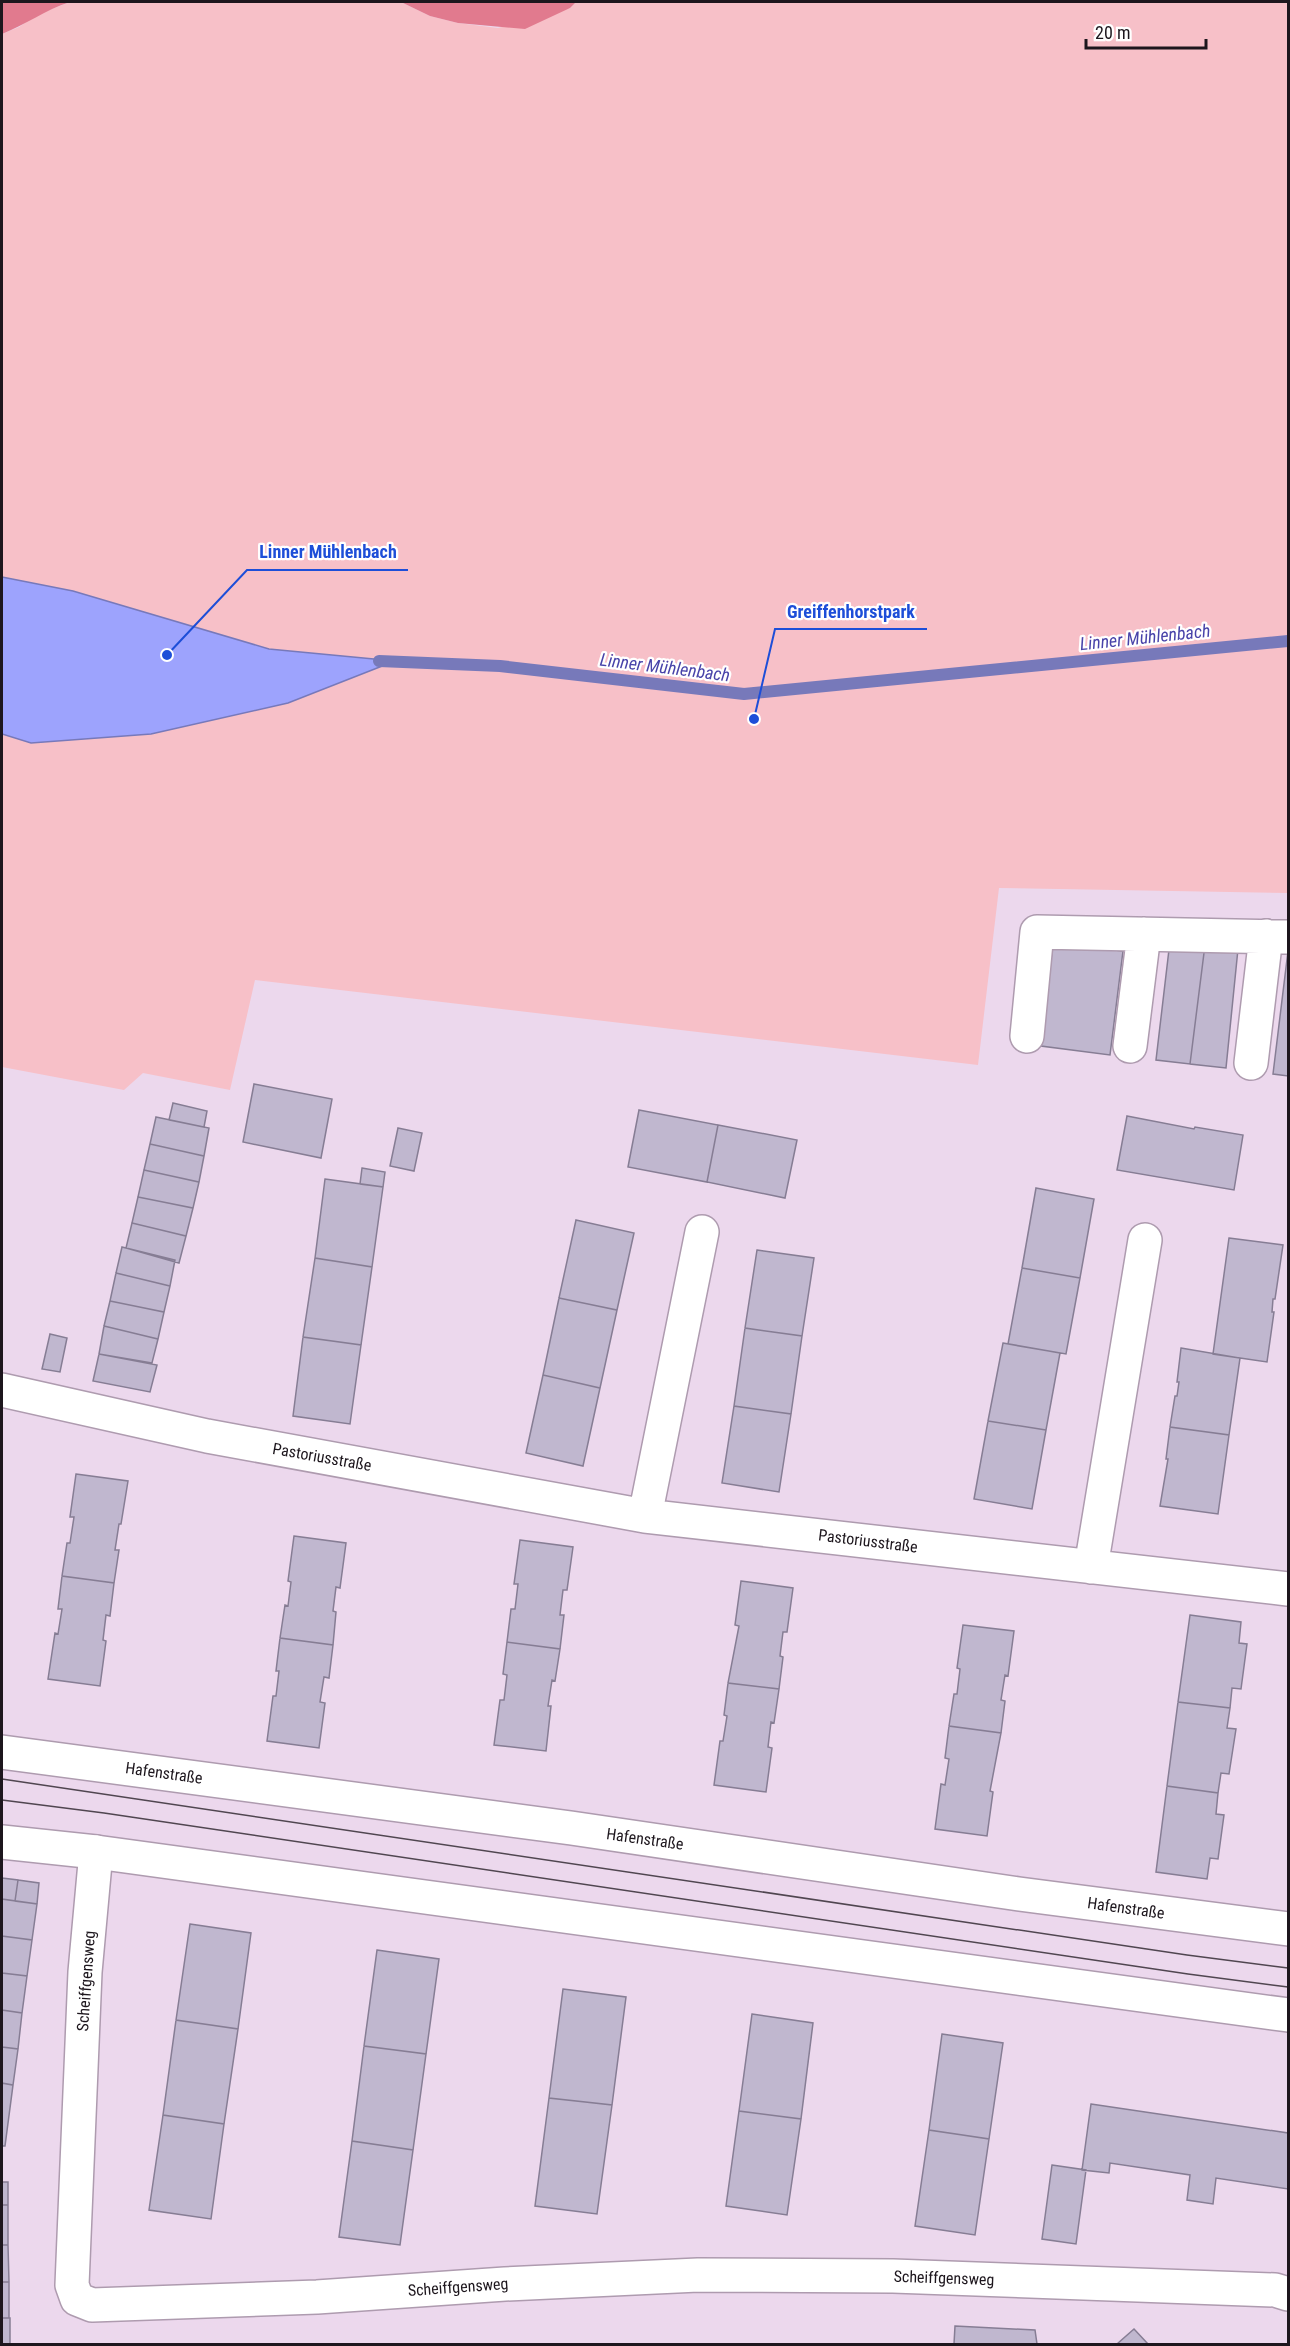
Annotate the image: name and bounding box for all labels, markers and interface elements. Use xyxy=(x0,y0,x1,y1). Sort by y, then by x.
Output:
scale bar xyxy=(1086,12,1206,50)
text: 20 m xyxy=(1095,22,1130,43)
callout: Linner Mühlenbach xyxy=(247,534,408,570)
text: Linner Mühlenbach xyxy=(259,541,397,562)
callout: Greiffenhorstpark xyxy=(775,593,927,629)
text: Greiffenhorstpark xyxy=(787,601,915,622)
water label: Linner Mühlenbach xyxy=(1079,620,1211,654)
water label: Linner Mühlenbach xyxy=(599,649,731,685)
street label: Pastoriusstraße xyxy=(271,1439,373,1475)
street label: Pastoriusstraße xyxy=(817,1525,919,1557)
street label: Hafenstraße xyxy=(124,1758,204,1788)
street label: Hafenstraße xyxy=(605,1824,685,1854)
street label: Hafenstraße xyxy=(1086,1893,1166,1923)
street label: Scheiffgensweg xyxy=(73,1930,99,2032)
street label: Scheiffgensweg xyxy=(893,2267,995,2289)
street label: Scheiffgensweg xyxy=(407,2274,509,2300)

